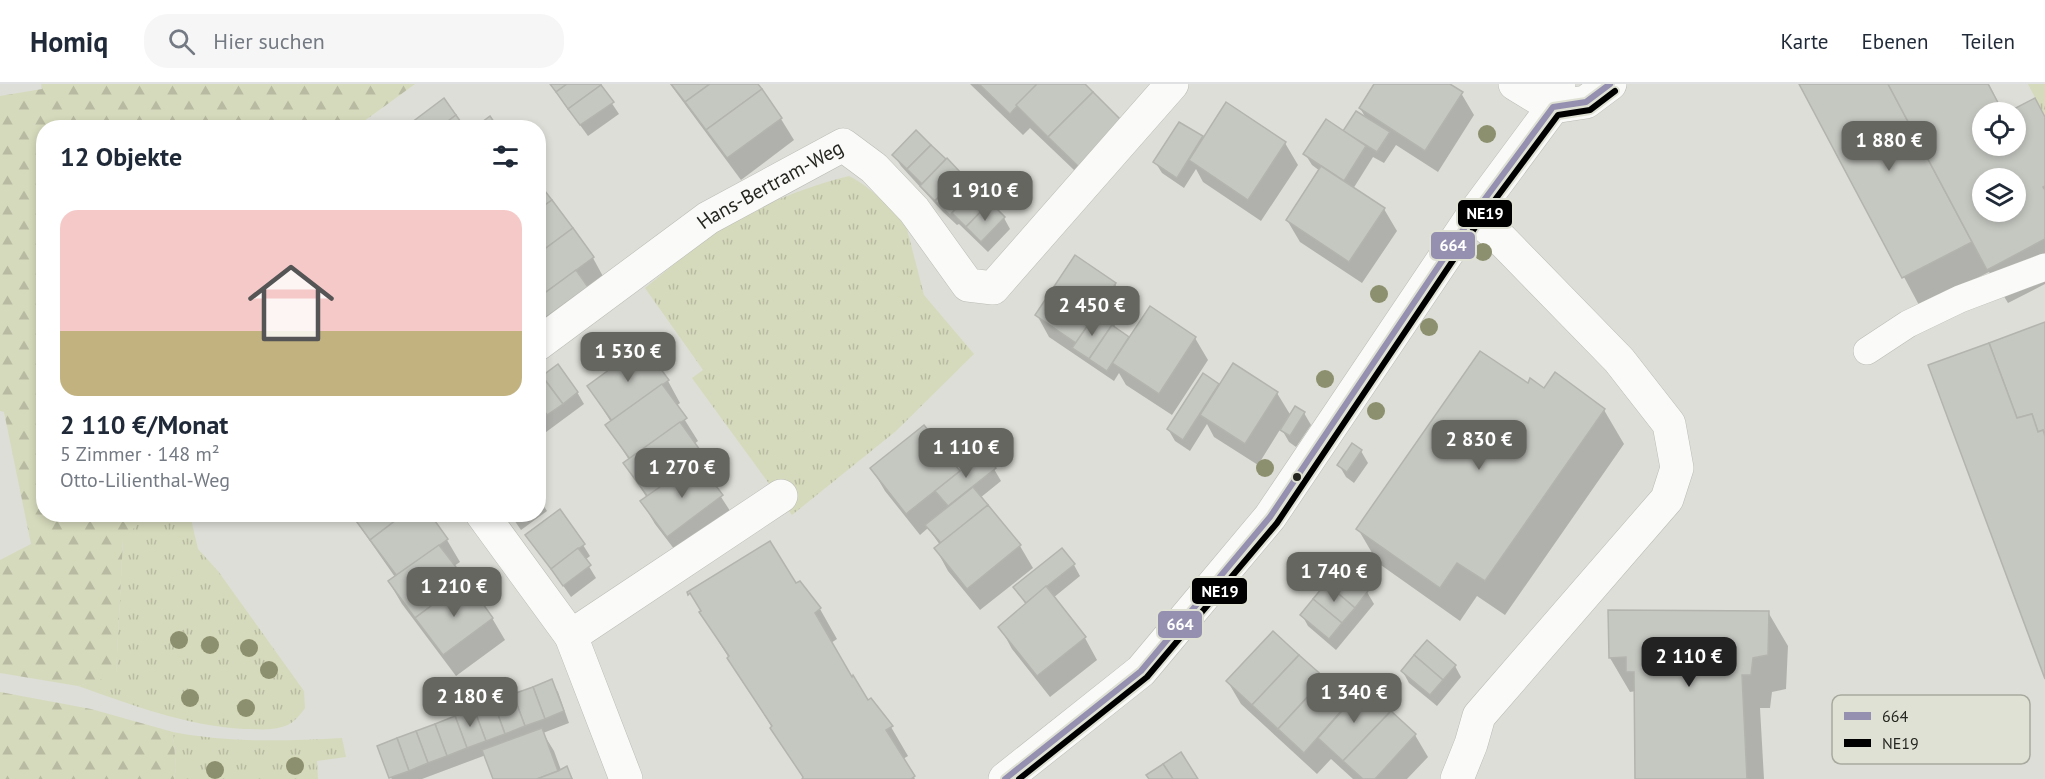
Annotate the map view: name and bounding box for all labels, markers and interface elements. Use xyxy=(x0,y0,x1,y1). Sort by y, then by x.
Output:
search box xyxy=(144,14,564,68)
text: Homiq xyxy=(30,23,108,60)
icon: search xyxy=(165,25,198,58)
text: Hier suchen xyxy=(213,27,325,55)
text: Karte xyxy=(1781,28,1829,55)
text: Ebenen xyxy=(1862,28,1928,55)
text: Teilen xyxy=(1961,28,2015,55)
map controls xyxy=(1972,102,2026,222)
button: locate xyxy=(1972,102,2026,156)
pin: 1 880 € xyxy=(1834,121,1944,172)
text: 1 880 € xyxy=(1856,127,1922,153)
street label: Hans-Bertram-Weg xyxy=(691,134,848,235)
text: 12 Objekte xyxy=(60,140,182,173)
icon: filters xyxy=(489,140,522,173)
button: layers xyxy=(1972,168,2026,222)
pin: 1 910 € xyxy=(930,171,1040,222)
text: 1 910 € xyxy=(952,177,1018,203)
line badge: NE19 xyxy=(1457,199,1513,228)
text: NE19 xyxy=(1466,203,1504,223)
line badge: 664 xyxy=(1430,231,1476,260)
text: 664 xyxy=(1439,235,1467,255)
icon: home xyxy=(237,249,345,357)
pin: 2 450 € xyxy=(1037,286,1147,337)
text: 2 450 € xyxy=(1059,292,1125,318)
pin: 1 530 € xyxy=(573,332,683,383)
text: 1 530 € xyxy=(595,338,661,364)
text: 2 110 €/Monat xyxy=(60,408,228,441)
pin: 2 830 € xyxy=(1424,420,1534,471)
text: 2 830 € xyxy=(1446,426,1512,452)
pin: 1 110 € xyxy=(911,428,1021,479)
text: 1 110 € xyxy=(933,434,999,460)
text: 5 Zimmer · 148 m² xyxy=(60,441,220,467)
pin: 1 270 € xyxy=(627,448,737,499)
text: 1 270 € xyxy=(649,454,715,480)
text: Otto-Lilienthal-Weg xyxy=(60,467,230,493)
unlabelled marker xyxy=(1291,471,1303,483)
pin: 1 740 € xyxy=(1279,552,1389,603)
text: 1 740 € xyxy=(1301,558,1367,584)
pin: 1 210 € xyxy=(399,567,509,618)
text: 1 210 € xyxy=(421,573,487,599)
line badge: NE19 xyxy=(1191,577,1248,605)
text: NE19 xyxy=(1201,581,1239,601)
line badge: 664 xyxy=(1157,610,1203,639)
text: 664 xyxy=(1166,614,1194,634)
pin: 2 110 € xyxy=(1634,637,1744,688)
text: 2 110 € xyxy=(1656,643,1722,669)
pin: 1 340 € xyxy=(1299,673,1409,724)
pin: 2 180 € xyxy=(415,677,525,728)
text: 1 340 € xyxy=(1321,679,1387,705)
text: 2 180 € xyxy=(437,683,503,709)
legend xyxy=(1832,695,2030,764)
text: 664 xyxy=(1882,706,1908,726)
text: NE19 xyxy=(1882,733,1919,753)

